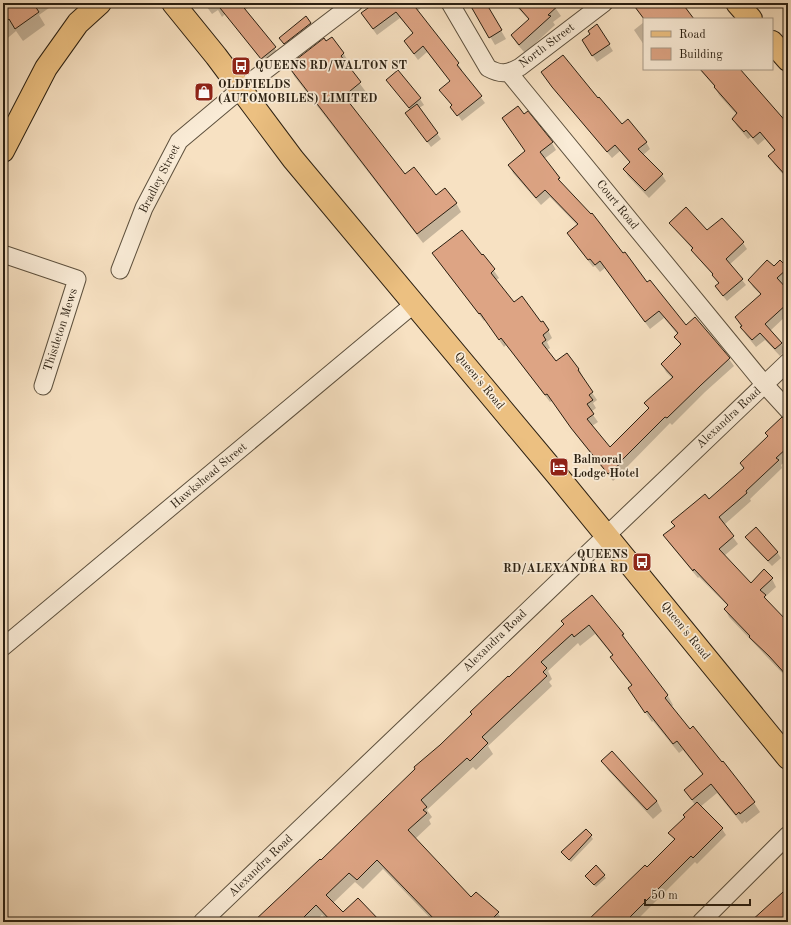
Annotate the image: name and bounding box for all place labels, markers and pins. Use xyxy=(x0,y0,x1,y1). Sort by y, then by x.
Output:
bus stop icon: QUEENS RD/WALTON ST xyxy=(230,55,252,77)
place label: QUEENS RD/WALTON ST xyxy=(255,60,407,72)
place label: OLDFIELDS (AUTOMOBILES) LIMITED xyxy=(218,79,377,105)
shop icon: OLDFIELDS (AUTOMOBILES) LIMITED xyxy=(193,81,215,103)
place label: Balmoral Lodge Hotel xyxy=(573,454,639,480)
hotel icon: Balmoral Lodge Hotel xyxy=(548,456,570,478)
place label: QUEENS RD/ALEXANDRA RD xyxy=(503,549,628,575)
bus stop icon: QUEENS RD/ALEXANDRA RD xyxy=(631,551,653,573)

